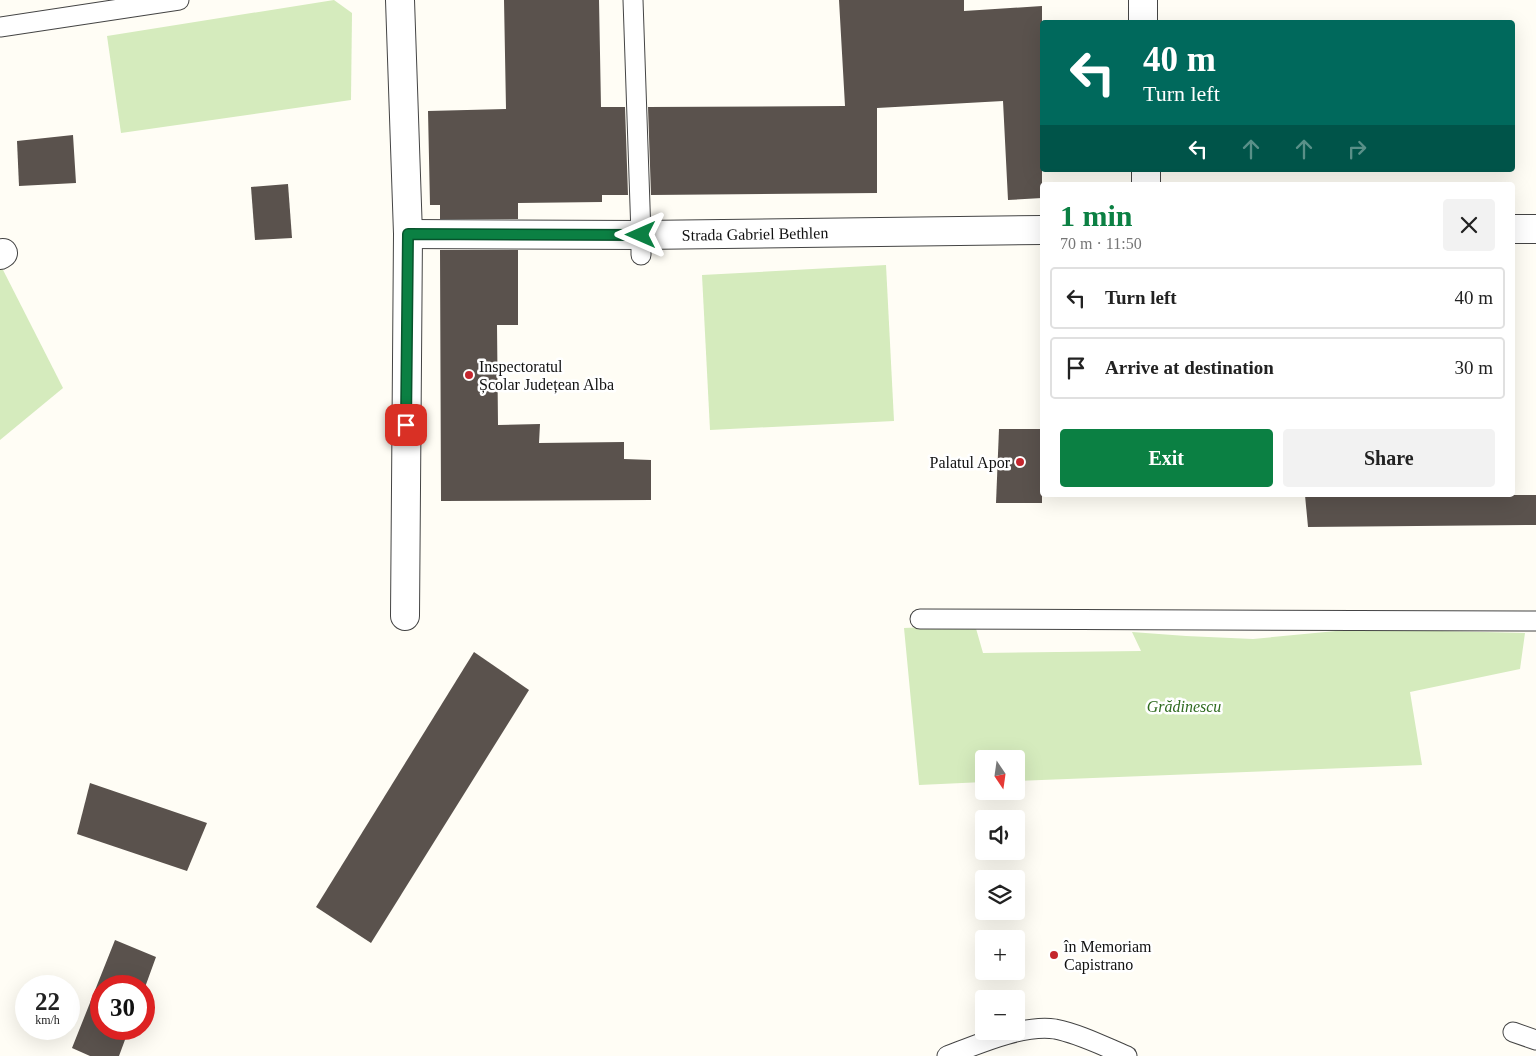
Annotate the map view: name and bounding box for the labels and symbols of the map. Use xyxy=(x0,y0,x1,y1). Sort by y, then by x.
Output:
position arrow xyxy=(614,208,666,260)
street label: Strada Gabriel Bethlen xyxy=(682,224,828,244)
place label: Inspectoratul Școlar Județean Alba xyxy=(479,358,614,394)
marker: Inspectoratul Școlar Județean Alba xyxy=(463,369,475,381)
pin xyxy=(385,404,427,446)
place label: Palatul Apor xyxy=(930,454,1011,472)
marker: Palatul Apor xyxy=(1014,456,1026,468)
park label: Grădinescu xyxy=(1147,698,1221,715)
north arrow xyxy=(975,750,1025,800)
place label: în Memoriam Capistrano xyxy=(1063,938,1152,974)
marker: în Memoriam Capistrano xyxy=(1048,949,1060,961)
speed limit sign: 30 xyxy=(90,975,155,1040)

